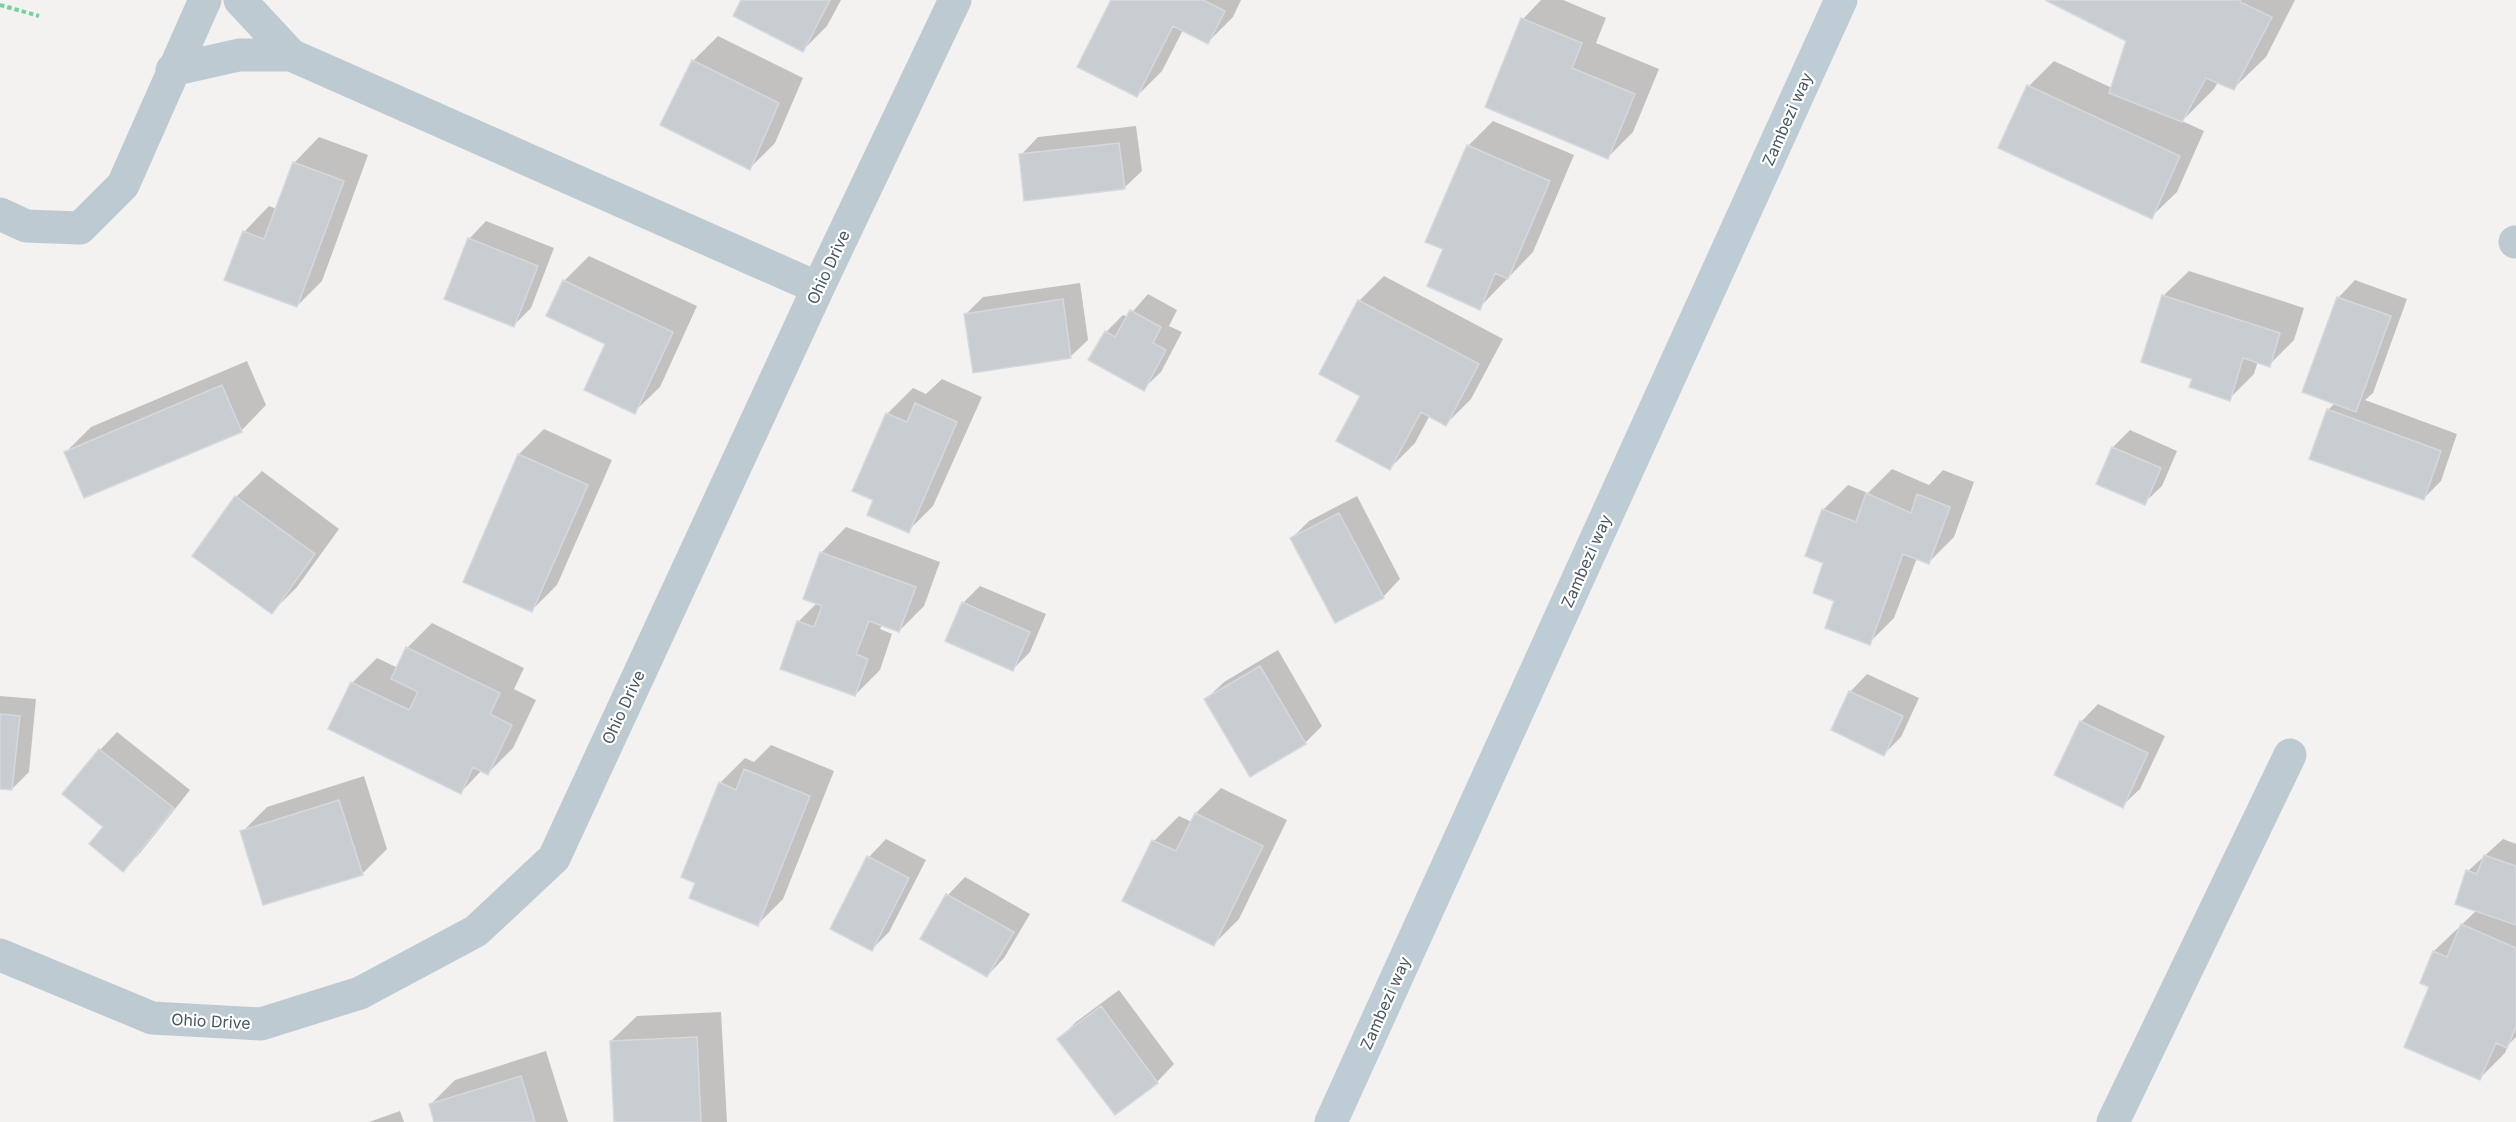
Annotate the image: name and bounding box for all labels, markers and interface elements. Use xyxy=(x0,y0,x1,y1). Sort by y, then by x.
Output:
street label: Zambezi way xyxy=(1758,69,1816,169)
street label: Ohio Drive xyxy=(802,227,854,307)
street label: Zambezi way xyxy=(1557,511,1615,611)
street label: Ohio Drive xyxy=(597,667,649,747)
street label: Zambezi way xyxy=(1356,953,1414,1053)
street label: Ohio Drive xyxy=(171,1009,251,1033)

